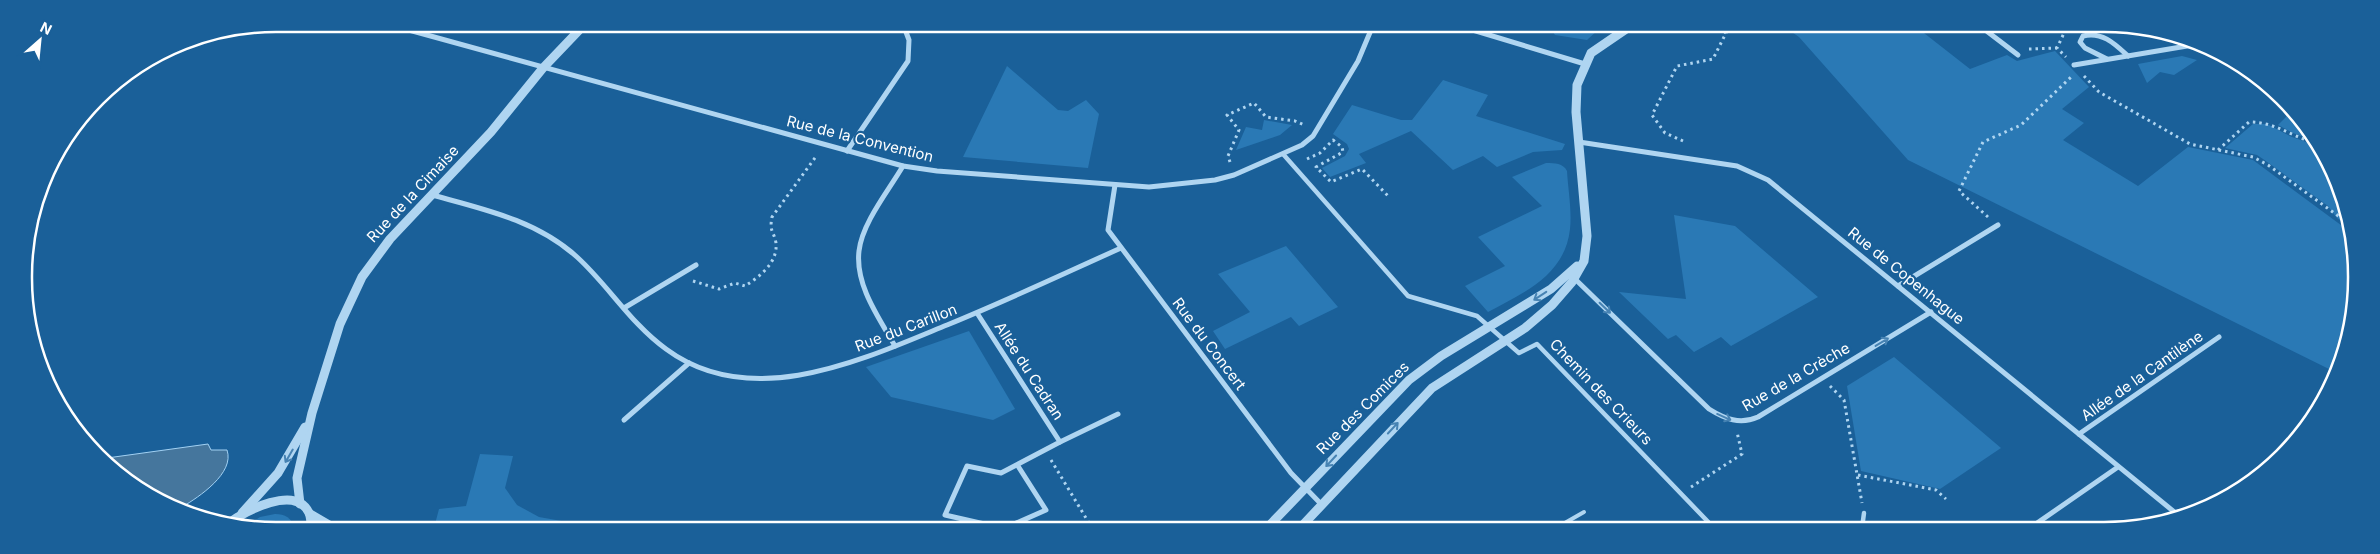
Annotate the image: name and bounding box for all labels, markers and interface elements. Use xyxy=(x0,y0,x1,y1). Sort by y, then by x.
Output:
north arrow xyxy=(15,15,65,65)
text: N xyxy=(38,18,55,38)
street label: Rue de la Convention xyxy=(785,111,936,166)
street label: Rue de la Cimaise xyxy=(363,141,463,246)
street label: Rue de Copenhague xyxy=(1844,223,1968,328)
one-way arrow xyxy=(1533,291,1547,302)
street label: Rue du Concert xyxy=(1169,294,1250,394)
street label: Rue du Carillon xyxy=(852,299,960,356)
one-way arrow xyxy=(1599,302,1612,314)
street label: Allée du Cadran xyxy=(991,318,1068,423)
street label: Allée de la Cantilène xyxy=(2077,326,2206,425)
street label: Chemin des Crieurs xyxy=(1546,335,1657,449)
one-way arrow xyxy=(1874,337,1888,347)
street label: Rue de la Crèche xyxy=(1739,338,1853,415)
street label: Rue des Comices xyxy=(1312,357,1413,458)
one-way arrow xyxy=(1717,413,1732,423)
one-way arrow xyxy=(1387,422,1399,435)
one-way arrow xyxy=(284,449,294,463)
one-way arrow xyxy=(1326,454,1338,466)

